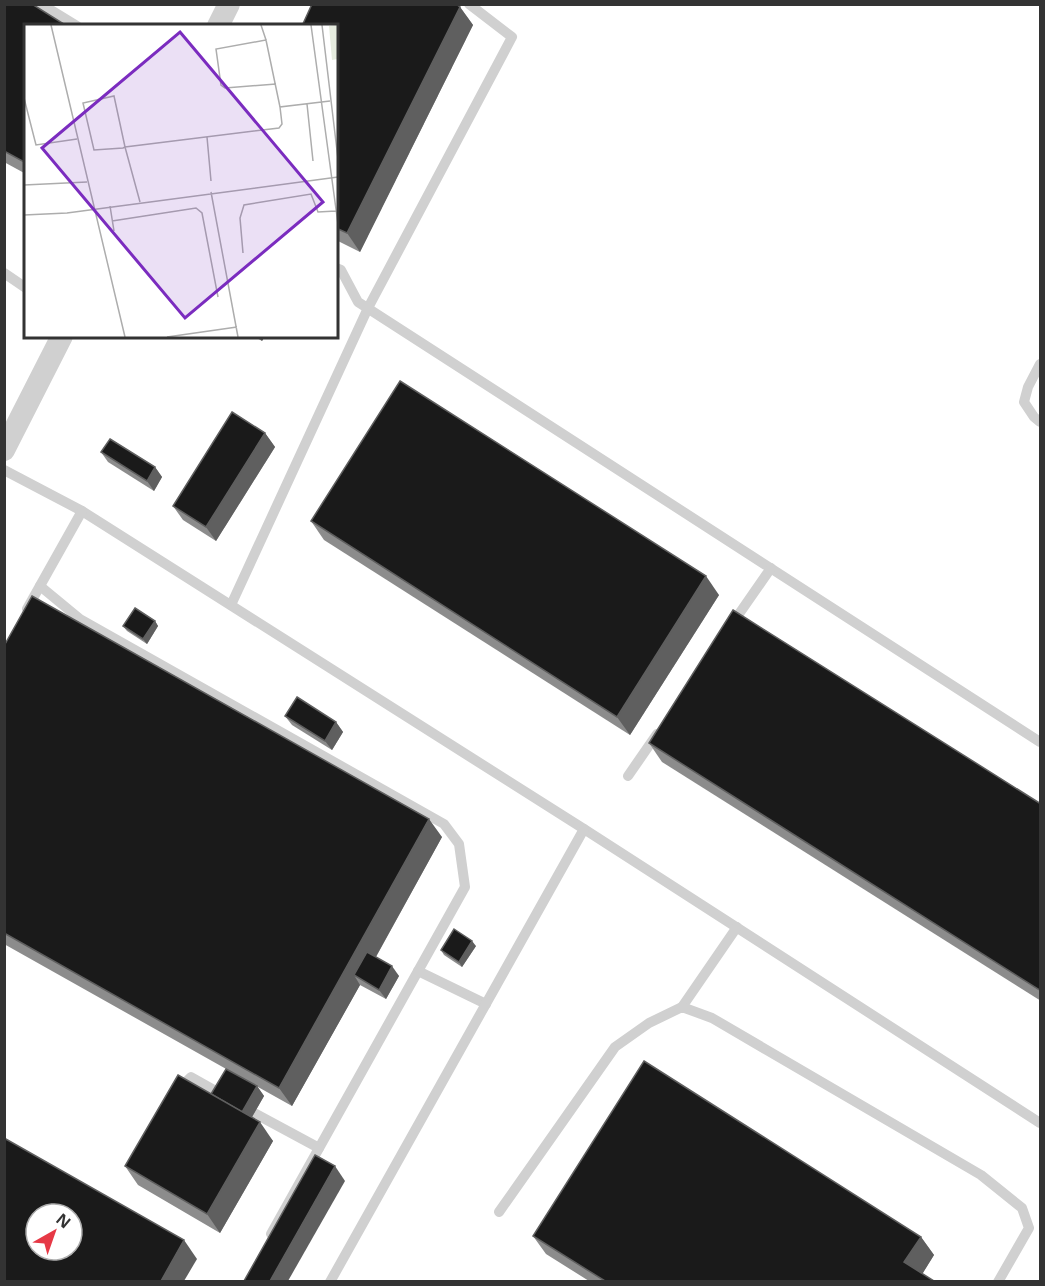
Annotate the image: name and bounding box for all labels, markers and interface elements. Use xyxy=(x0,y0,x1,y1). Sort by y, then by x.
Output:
inset map xyxy=(24,24,338,338)
north arrow xyxy=(24,1202,84,1262)
text: N xyxy=(52,1208,76,1233)

